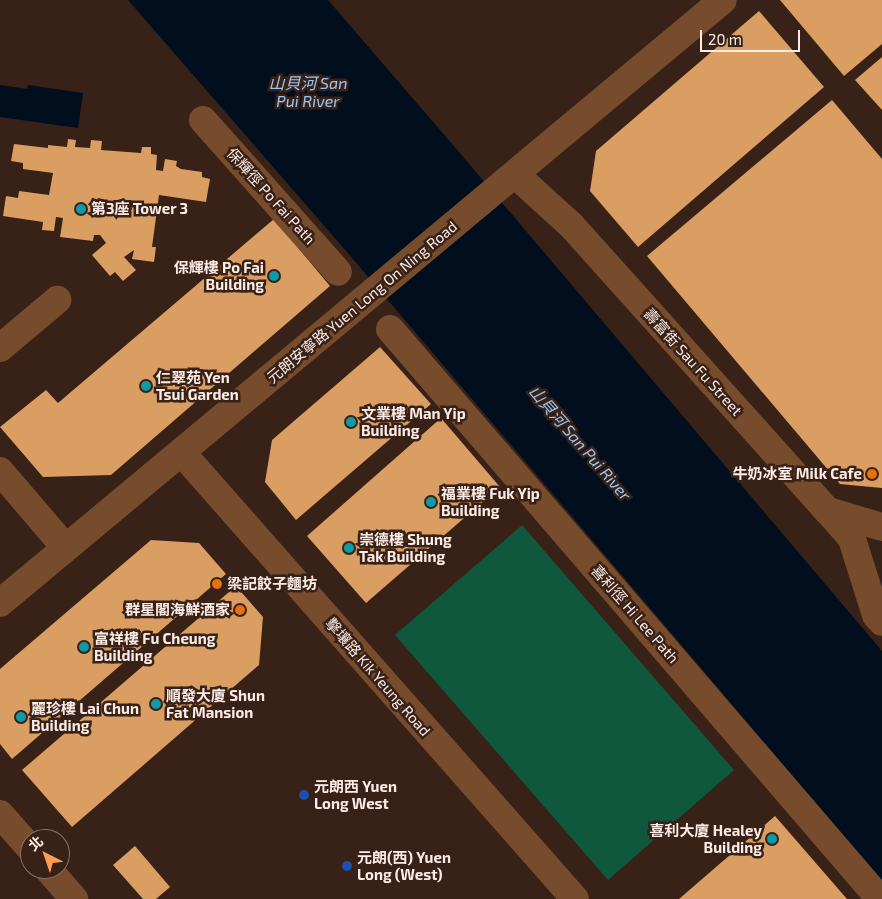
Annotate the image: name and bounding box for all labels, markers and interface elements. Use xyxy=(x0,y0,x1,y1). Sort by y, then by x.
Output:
scale bar xyxy=(702,20,802,52)
text: 20 m xyxy=(708,30,742,48)
water label: 山貝河 San Pui River xyxy=(269,73,347,111)
street label: 保輝徑 Po Fai Path xyxy=(223,144,319,248)
place label: 第3座 Tower 3 xyxy=(91,200,188,218)
marker: 第3座 Tower 3 xyxy=(75,203,87,215)
street label: 元朗安寧路 Yuen Long On Ning Road xyxy=(263,217,461,387)
place label: 保輝樓 Po Fai Building xyxy=(174,258,264,293)
marker: 保輝樓 Po Fai Building xyxy=(268,270,280,282)
street label: 壽富街 Sau Fu Street xyxy=(640,305,746,419)
place label: 仁翠苑 Yen Tsui Garden xyxy=(156,368,239,403)
marker: 仁翠苑 Yen Tsui Garden xyxy=(140,380,152,392)
water label: 山貝河 San Pui River xyxy=(525,382,635,504)
place label: 文業樓 Man Yip Building xyxy=(361,404,466,439)
marker: 文業樓 Man Yip Building xyxy=(345,416,357,428)
place label: 牛奶冰室 Milk Cafe xyxy=(733,465,862,483)
marker: 牛奶冰室 Milk Cafe xyxy=(866,468,878,480)
place label: 福業樓 Fuk Yip Building xyxy=(441,484,540,519)
marker: 福業樓 Fuk Yip Building xyxy=(425,496,437,508)
place label: 崇德樓 Shung Tak Building xyxy=(359,530,452,565)
marker: 崇德樓 Shung Tak Building xyxy=(343,542,355,554)
street label: 喜利徑 Hi Lee Path xyxy=(588,561,682,667)
place label: 梁記餃子麵坊 xyxy=(227,575,317,593)
marker: 梁記餃子麵坊 xyxy=(211,578,223,590)
place label: 群星閣海鮮酒家 xyxy=(125,601,230,619)
marker: 群星閣海鮮酒家 xyxy=(234,604,246,616)
street label: 擊壤路 Kik Yeung Road xyxy=(322,614,434,740)
place label: 富祥樓 Fu Cheung Building xyxy=(94,629,215,664)
marker: 富祥樓 Fu Cheung Building xyxy=(78,641,90,653)
place label: 順發大廈 Shun Fat Mansion xyxy=(166,686,265,721)
marker: 順發大廈 Shun Fat Mansion xyxy=(150,698,162,710)
place label: 麗珍樓 Lai Chun Building xyxy=(31,699,139,734)
marker: 麗珍樓 Lai Chun Building xyxy=(15,711,27,723)
place label: 元朗西 Yuen Long West xyxy=(314,777,397,812)
marker: 元朗西 Yuen Long West xyxy=(298,789,310,801)
place label: 喜利大廈 Healey Building xyxy=(650,821,762,856)
north arrow xyxy=(20,829,70,879)
text: 北 xyxy=(25,832,46,854)
marker: 喜利大廈 Healey Building xyxy=(766,833,778,845)
place label: 元朗(西) Yuen Long (West) xyxy=(357,848,451,883)
marker: 元朗(西) Yuen Long (West) xyxy=(341,860,353,872)

